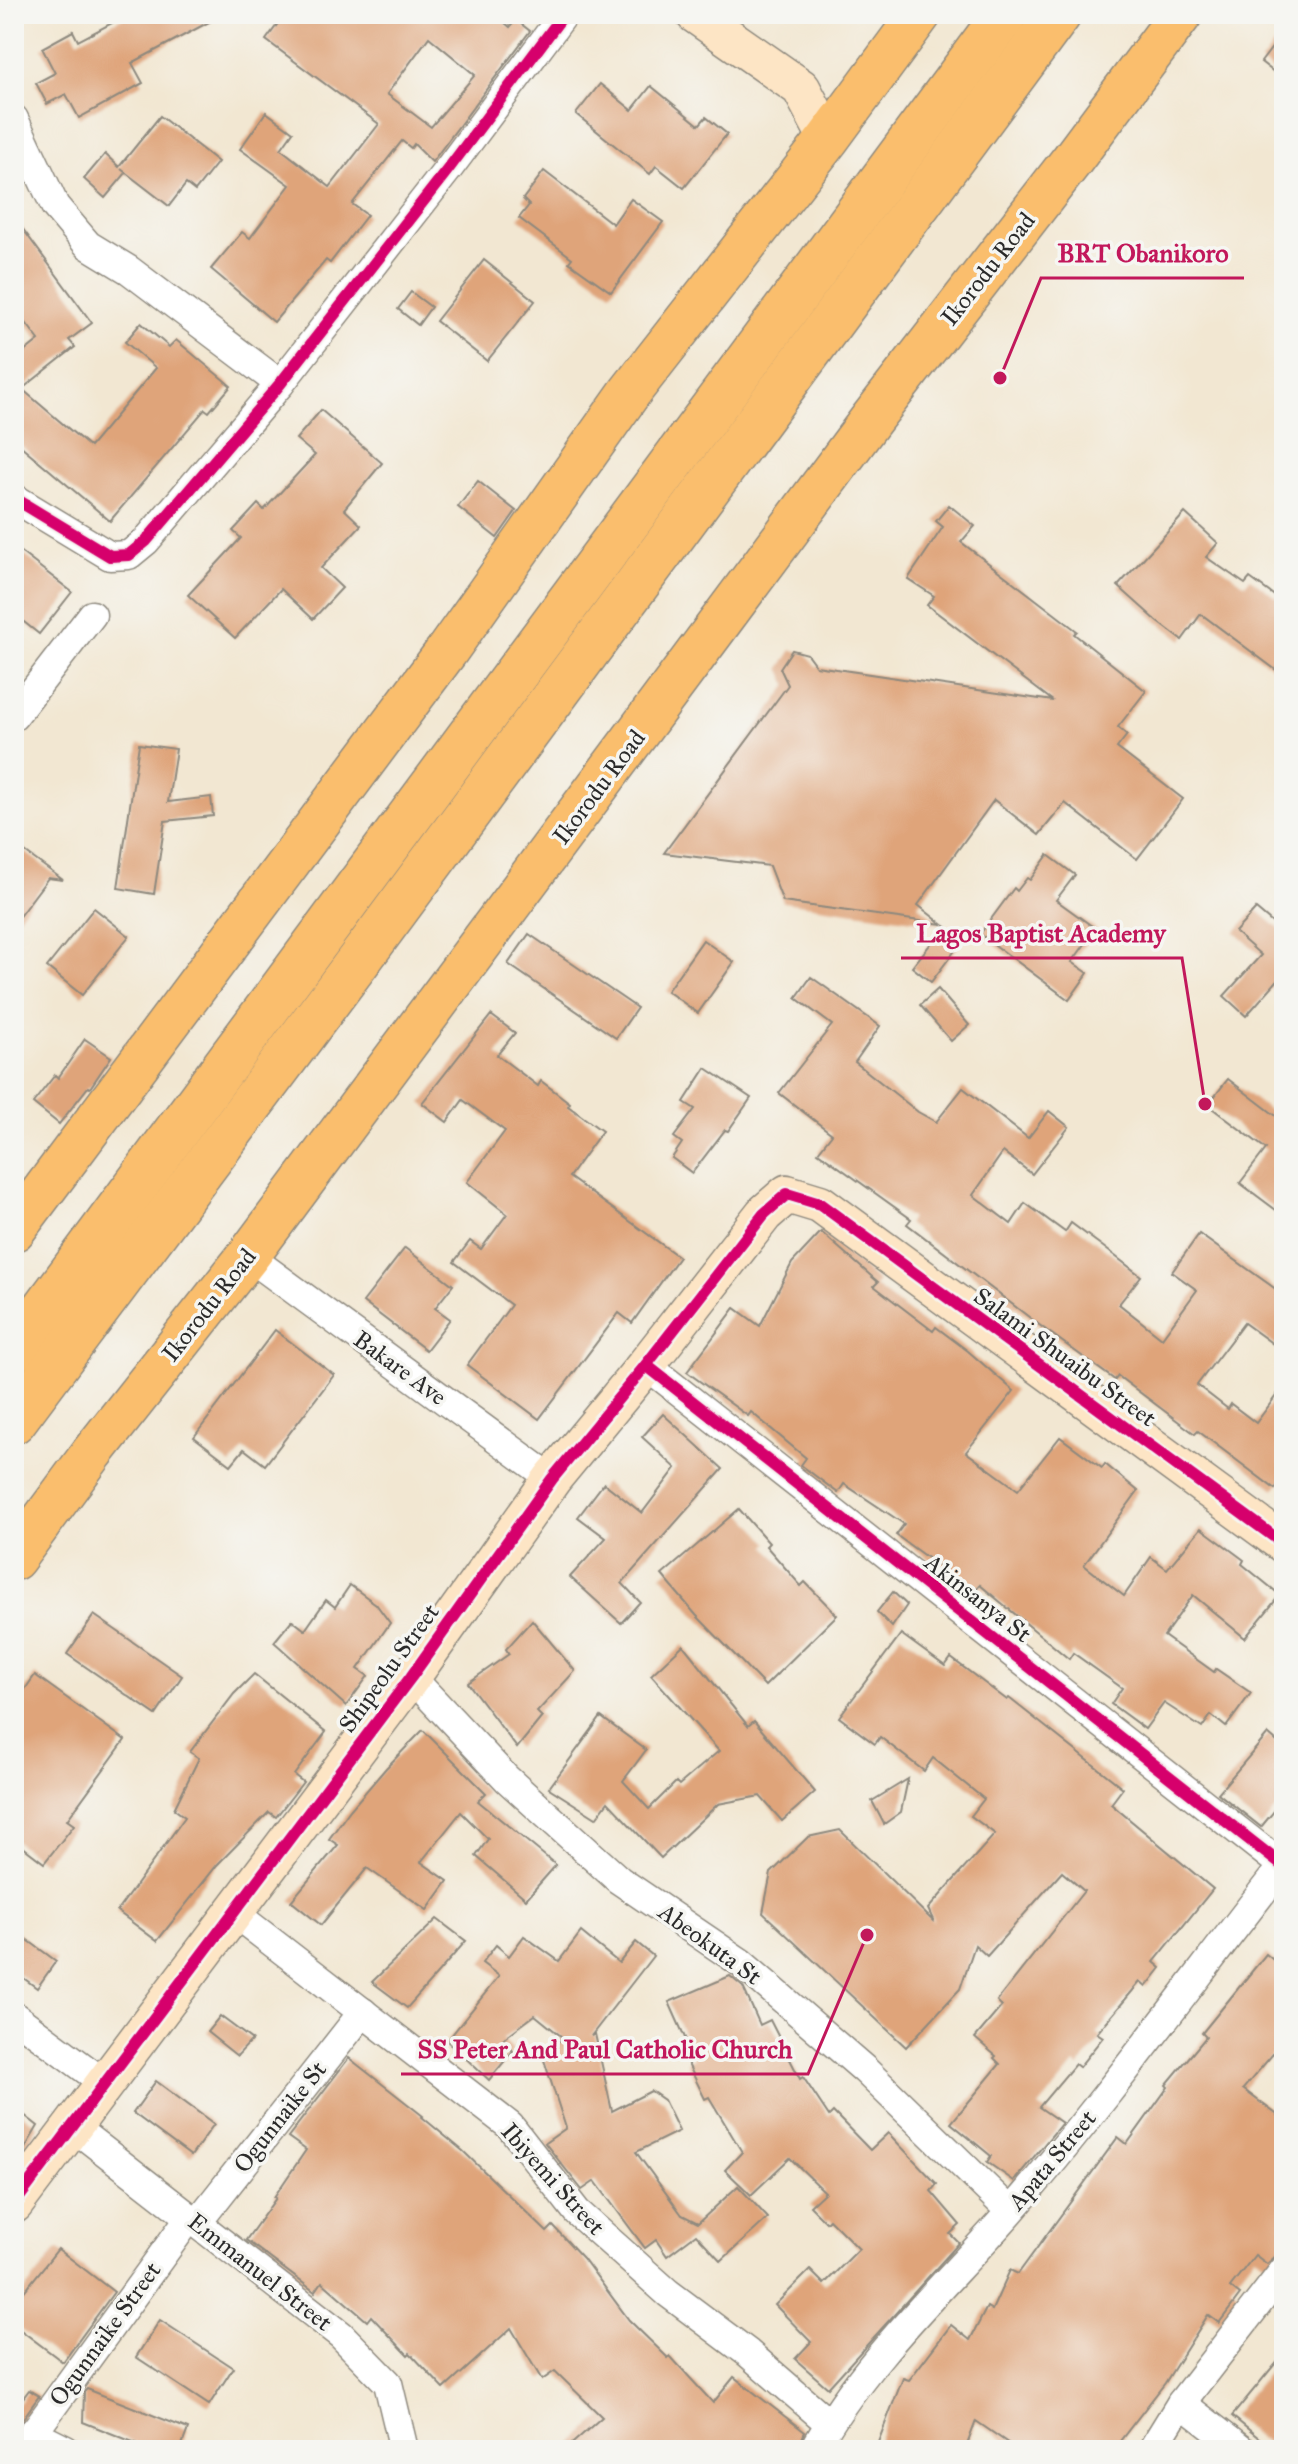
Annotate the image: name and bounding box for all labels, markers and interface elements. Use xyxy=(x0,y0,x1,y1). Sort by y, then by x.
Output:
street label: Ikorodu Road xyxy=(934,206,1042,332)
callout: BRT Obanikoro xyxy=(1041,228,1244,278)
text: BRT Obanikoro xyxy=(1058,237,1228,269)
street label: Ikorodu Road xyxy=(546,724,652,850)
callout: Lagos Baptist Academy xyxy=(901,908,1182,958)
text: Lagos Baptist Academy xyxy=(916,917,1167,950)
street label: Ikorodu Road xyxy=(155,1242,263,1368)
street label: Salami Shuaibu Street xyxy=(968,1281,1162,1434)
street label: Bakare Ave xyxy=(348,1324,452,1412)
street label: Akinsanya St xyxy=(918,1546,1038,1649)
street label: Shipeolu Street xyxy=(332,1597,446,1738)
street label: Abeokuta St xyxy=(652,1896,768,1992)
callout: SS Peter And Paul Catholic Church xyxy=(401,2024,808,2074)
text: SS Peter And Paul Catholic Church xyxy=(417,2033,793,2065)
street label: Ogunnaike St xyxy=(227,2055,333,2179)
street label: Apata Street xyxy=(1001,2103,1103,2217)
street label: Ibiyemi Street xyxy=(495,2117,612,2242)
street label: Emmanuel Street xyxy=(182,2206,338,2338)
street label: Ogunnaike Street xyxy=(43,2256,168,2412)

